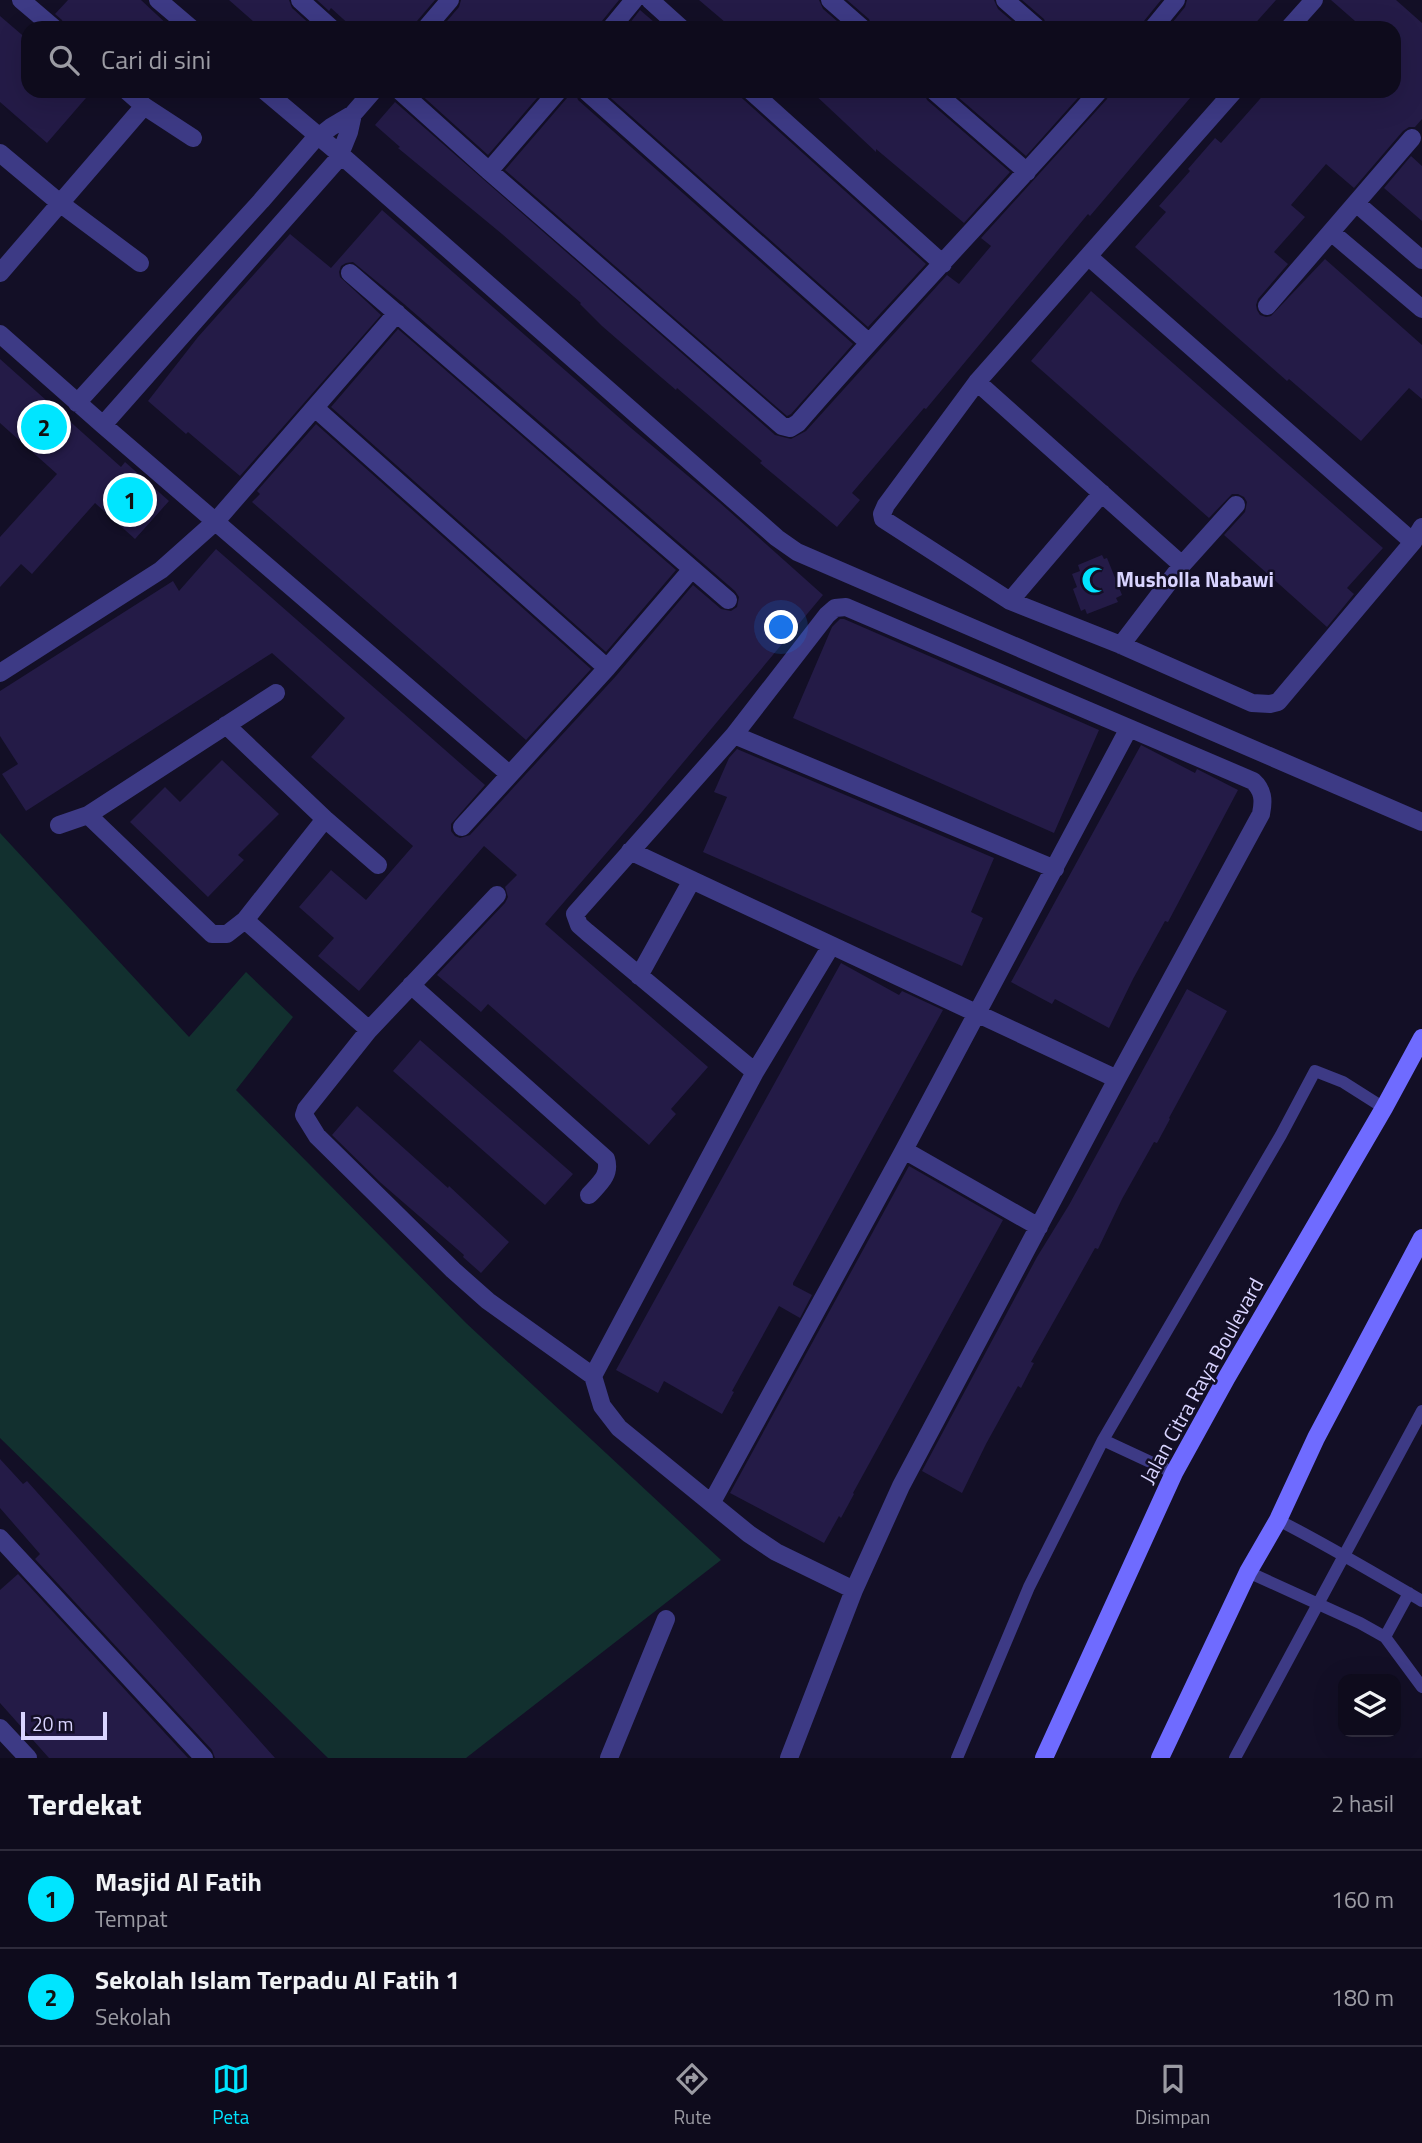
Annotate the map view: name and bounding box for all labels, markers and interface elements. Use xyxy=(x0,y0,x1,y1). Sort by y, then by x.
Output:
search box xyxy=(21,21,1401,98)
text: Cari di sini xyxy=(101,40,211,79)
icon: search xyxy=(45,41,83,79)
pin: 2 xyxy=(21,401,67,453)
pin: 1 xyxy=(107,474,153,526)
place label: Musholla Nabawi xyxy=(1116,563,1274,595)
mosque icon: Musholla Nabawi xyxy=(1080,565,1110,595)
your location xyxy=(764,610,798,644)
street label: Jalan Citra Raya Boulevard xyxy=(1131,1272,1271,1489)
map controls xyxy=(1338,1674,1401,1737)
button: layers xyxy=(1338,1674,1401,1737)
scale bar xyxy=(21,1709,107,1741)
text: 20 m xyxy=(32,1709,73,1738)
text: Terdekat xyxy=(28,1781,142,1827)
text: 2 hasil xyxy=(1331,1786,1394,1821)
text: Masjid Al Fatih xyxy=(95,1862,262,1901)
text: 1 xyxy=(45,1882,57,1917)
text: 160 m xyxy=(1331,1882,1394,1917)
text: Tempat xyxy=(95,1901,168,1936)
text: Sekolah Islam Terpadu Al Fatih 1 xyxy=(95,1960,460,1999)
text: 2 xyxy=(45,1980,57,2015)
text: 180 m xyxy=(1331,1980,1394,2015)
text: Sekolah xyxy=(95,1999,171,2034)
tab: Peta xyxy=(212,2060,250,2131)
tab: Rute xyxy=(673,2060,711,2131)
tab: Disimpan xyxy=(1135,2060,1210,2131)

